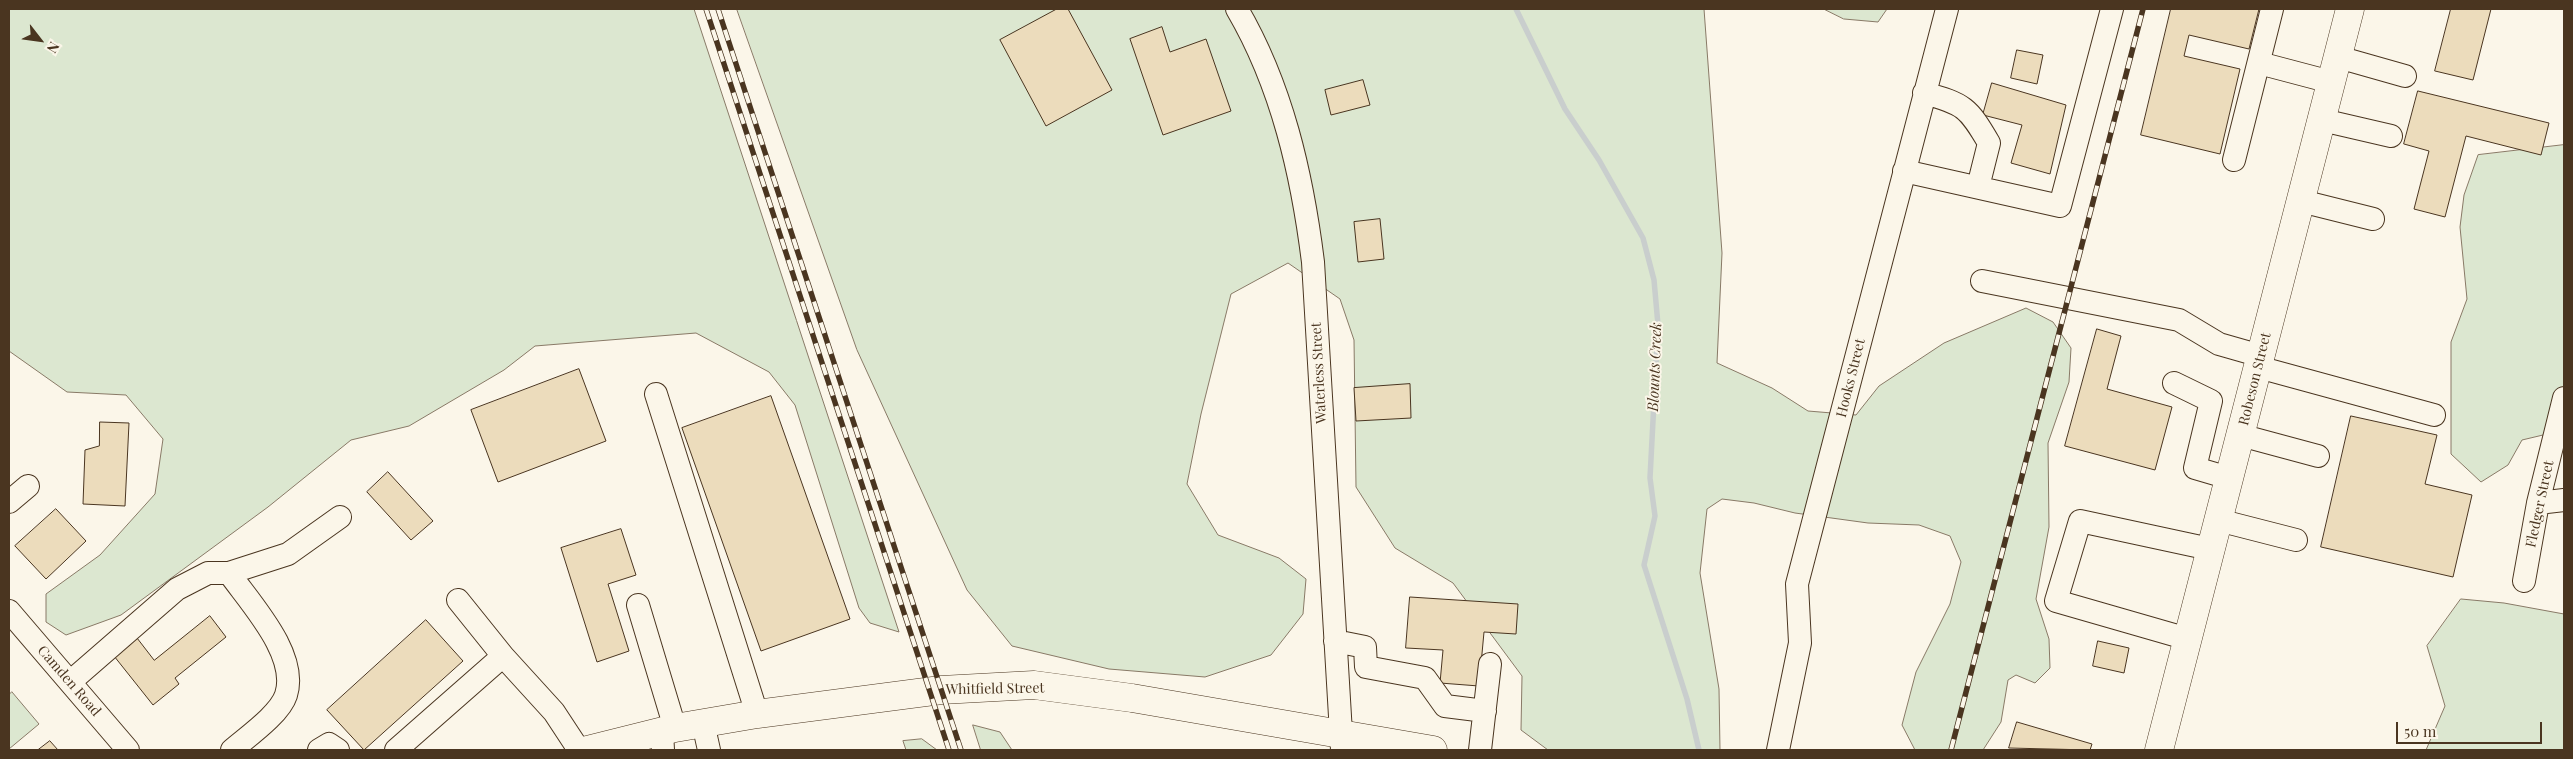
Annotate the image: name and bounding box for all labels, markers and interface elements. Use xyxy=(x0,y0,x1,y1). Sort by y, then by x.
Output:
north arrow xyxy=(15,15,65,65)
text: N xyxy=(43,39,64,57)
street label: Waterless Street xyxy=(1308,322,1330,424)
water label: Blounts Creek xyxy=(1644,322,1666,412)
street label: Robeson Street xyxy=(2235,331,2275,427)
street label: Hooks Street xyxy=(1833,337,1869,419)
street label: Fledger Street xyxy=(2523,459,2557,549)
street label: Camden Road xyxy=(34,642,104,720)
street label: Whitfield Street xyxy=(946,680,1044,698)
scale bar xyxy=(2398,712,2544,744)
text: 50 m xyxy=(2404,721,2436,741)

